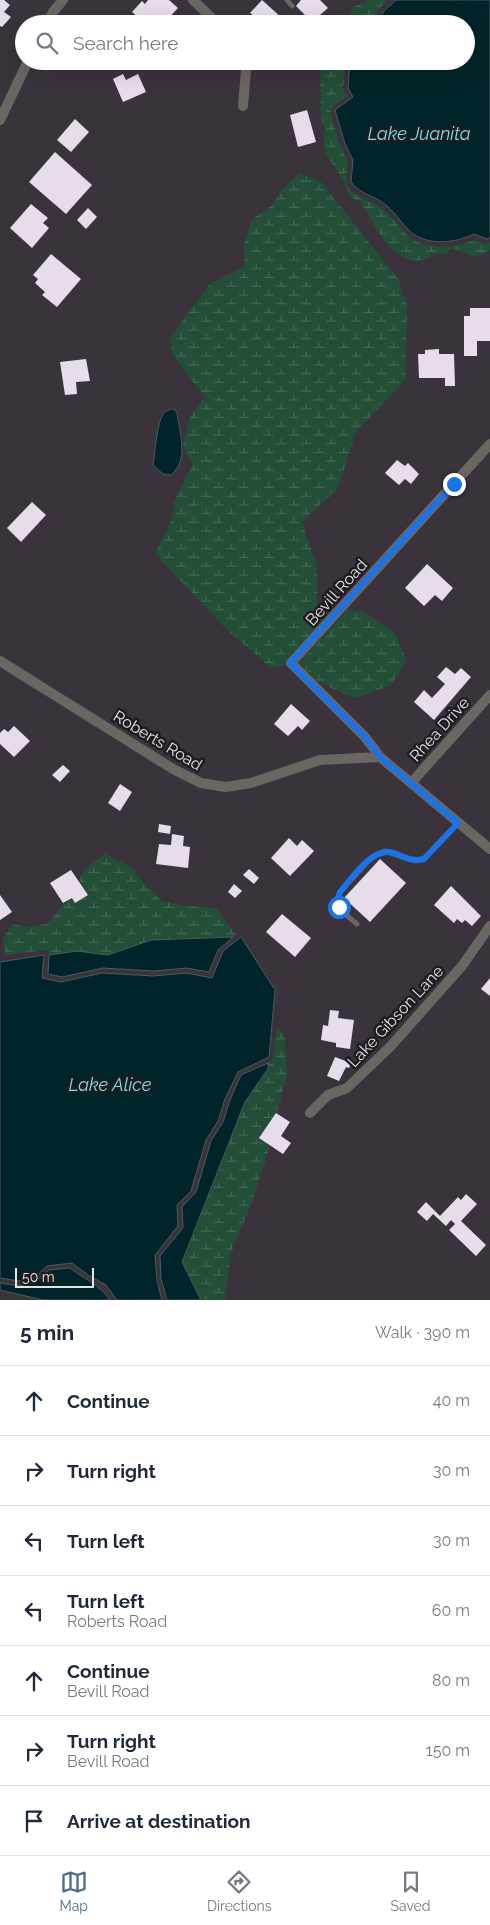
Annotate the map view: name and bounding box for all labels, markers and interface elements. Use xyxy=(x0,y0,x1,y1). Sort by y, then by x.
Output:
search box xyxy=(15,15,475,70)
icon: search xyxy=(33,29,61,57)
text: Search here xyxy=(73,32,179,54)
water label: Lake Juanita xyxy=(367,123,471,144)
route end xyxy=(443,473,466,496)
street label: Bevill Road xyxy=(302,555,371,629)
street label: Rhea Drive xyxy=(406,693,473,765)
street label: Roberts Road xyxy=(110,706,206,774)
route start xyxy=(328,896,351,919)
street label: Lake Gibson Lane xyxy=(343,962,447,1071)
water label: Lake Alice xyxy=(69,1074,152,1095)
scale bar xyxy=(15,1265,94,1288)
text: 50 m xyxy=(22,1269,55,1285)
text: 5 min xyxy=(20,1320,74,1345)
text: Walk · 390 m xyxy=(375,1323,470,1342)
icon: ahead xyxy=(20,1387,48,1415)
text: Continue xyxy=(67,1390,150,1412)
text: 40 m xyxy=(433,1391,470,1410)
icon: right xyxy=(20,1457,48,1485)
text: Turn right xyxy=(67,1460,156,1482)
text: 30 m xyxy=(433,1461,470,1480)
icon: left xyxy=(20,1527,48,1555)
text: Turn left xyxy=(67,1530,144,1552)
text: 30 m xyxy=(433,1531,470,1550)
text: Turn left xyxy=(67,1590,144,1612)
icon: left xyxy=(20,1597,48,1625)
text: 60 m xyxy=(432,1601,470,1620)
text: Roberts Road xyxy=(67,1612,167,1631)
text: Continue xyxy=(67,1660,150,1682)
icon: ahead xyxy=(20,1667,48,1695)
text: 80 m xyxy=(432,1671,470,1690)
text: Bevill Road xyxy=(67,1682,150,1701)
text: Turn right xyxy=(67,1730,156,1752)
icon: right xyxy=(20,1737,48,1765)
text: 150 m xyxy=(426,1741,470,1760)
text: Bevill Road xyxy=(67,1752,150,1771)
icon: arrive xyxy=(20,1807,48,1835)
text: Arrive at destination xyxy=(67,1810,251,1832)
tab: Map xyxy=(59,1868,88,1914)
tab: Directions xyxy=(207,1868,272,1914)
tab: Saved xyxy=(390,1868,431,1914)

